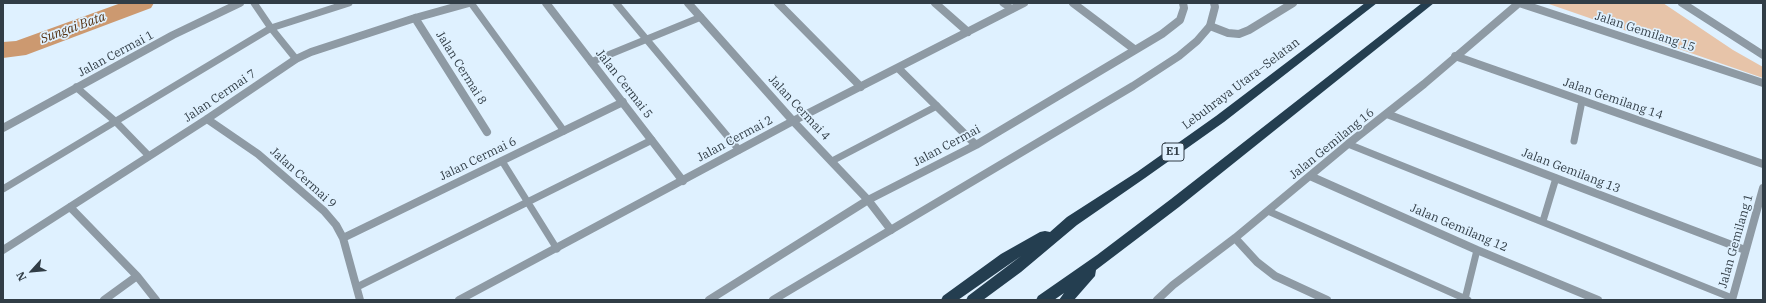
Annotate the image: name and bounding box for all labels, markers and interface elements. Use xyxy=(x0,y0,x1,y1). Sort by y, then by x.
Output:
water label: Sungai Bata xyxy=(38,9,108,47)
street label: Jalan Gemilang 15 xyxy=(1593,9,1697,55)
street label: Jalan Cermai 1 xyxy=(76,28,156,80)
street label: Jalan Cermai 8 xyxy=(433,29,489,107)
street label: Lebuhraya Utara–Selatan xyxy=(1179,35,1303,133)
street label: Jalan Cermai 5 xyxy=(593,47,655,121)
street label: Jalan Cermai 7 xyxy=(181,67,259,125)
street label: Jalan Cermai 4 xyxy=(765,72,833,144)
street label: Jalan Gemilang 14 xyxy=(1561,75,1665,123)
street label: Jalan Gemilang 16 xyxy=(1287,106,1377,182)
street label: Jalan Cermai 2 xyxy=(695,113,775,165)
street label: Jalan Cermai xyxy=(911,122,983,170)
street label: Jalan Cermai 6 xyxy=(437,134,519,184)
road number: E1 xyxy=(1162,143,1184,161)
street label: Jalan Cermai 9 xyxy=(267,145,339,211)
street label: Jalan Gemilang 13 xyxy=(1520,146,1622,196)
street label: Jalan Gemilang 1 xyxy=(1716,192,1756,290)
street label: Jalan Gemilang 12 xyxy=(1408,201,1510,255)
north arrow xyxy=(12,251,52,291)
text: N xyxy=(13,269,30,284)

